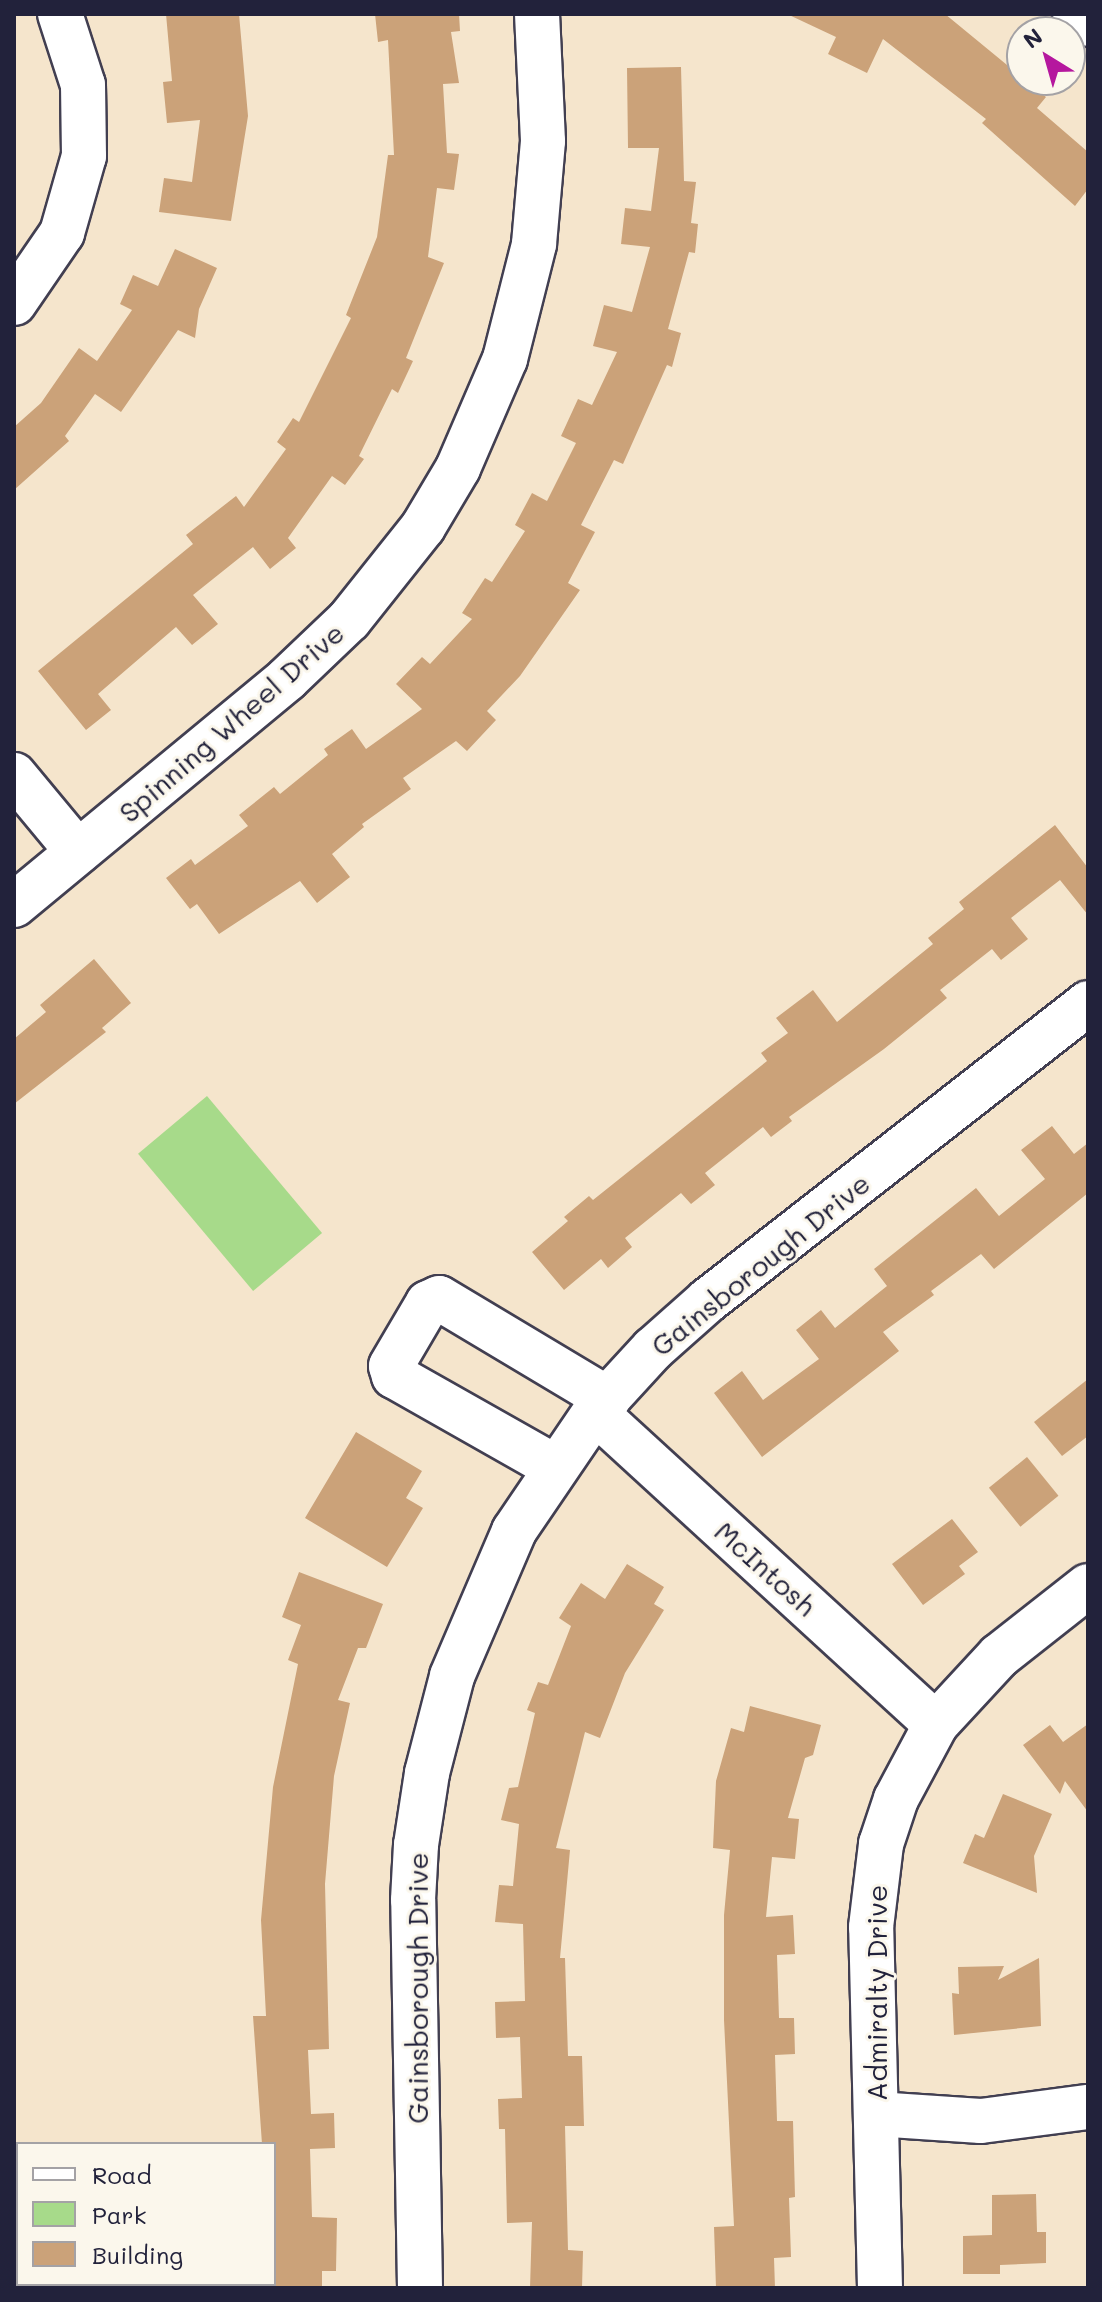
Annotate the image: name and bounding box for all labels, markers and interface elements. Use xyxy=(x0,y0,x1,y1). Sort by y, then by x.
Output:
north arrow xyxy=(1006,16,1086,96)
text: N xyxy=(1017,21,1048,55)
street label: Spinning Wheel Drive xyxy=(112,615,350,829)
street label: Gainsborough Drive xyxy=(644,1166,876,1362)
street label: McIntosh xyxy=(708,1514,824,1622)
street label: Gainsborough Drive xyxy=(400,1852,434,2124)
street label: Admiralty Drive xyxy=(859,1885,893,2101)
legend xyxy=(16,2142,276,2286)
text: Road xyxy=(92,2159,152,2190)
text: Park xyxy=(92,2199,146,2230)
text: Building xyxy=(92,2239,183,2270)

